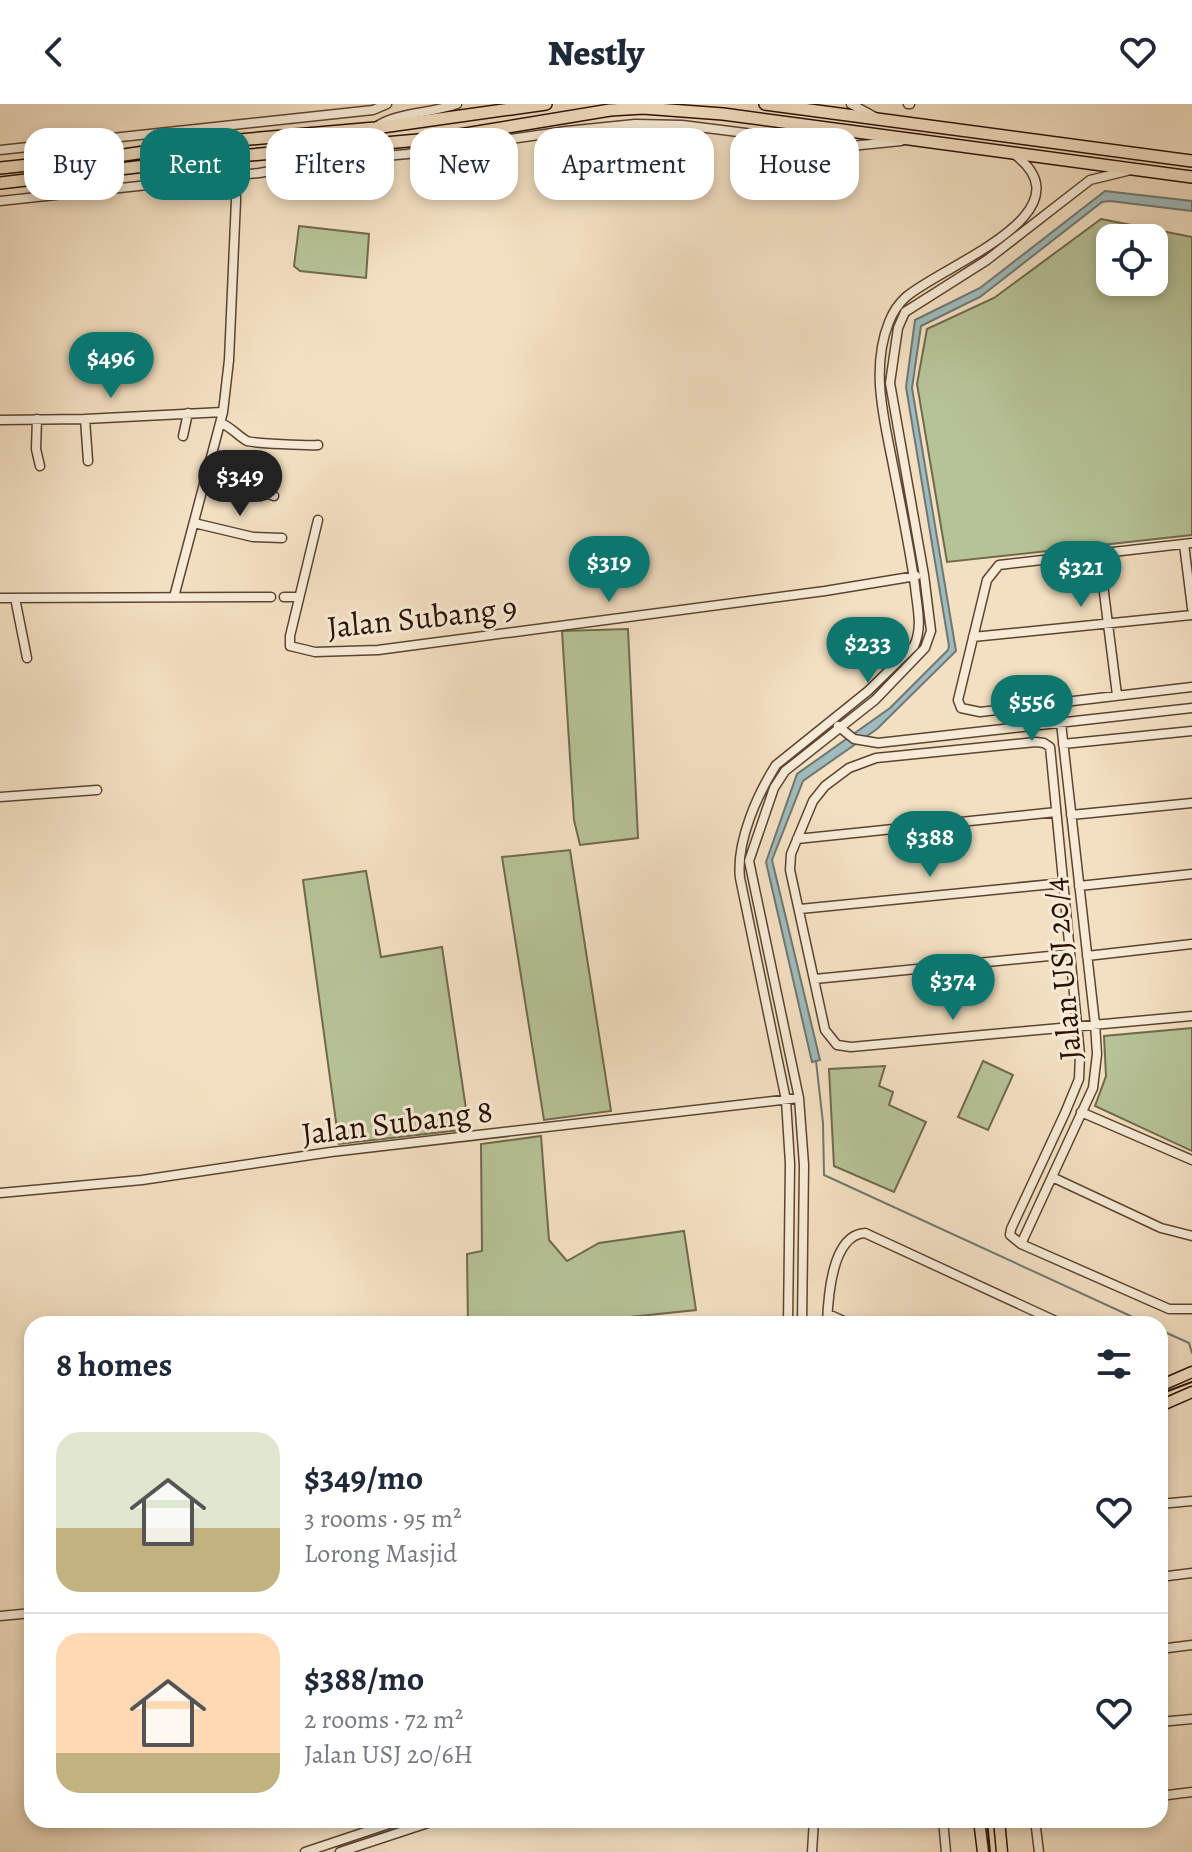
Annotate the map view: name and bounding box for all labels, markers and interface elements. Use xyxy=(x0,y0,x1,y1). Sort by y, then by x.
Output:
text: Nestly xyxy=(548,28,644,77)
icon: back xyxy=(32,30,76,74)
icon: heart xyxy=(1116,30,1160,74)
chip: Buy xyxy=(24,128,124,200)
chip: Rent xyxy=(140,128,250,200)
chip: Filters xyxy=(266,128,394,200)
chip: New xyxy=(410,128,518,200)
chip: Apartment xyxy=(534,128,714,200)
chip: House xyxy=(730,128,859,200)
map controls xyxy=(1096,224,1168,296)
button: locate xyxy=(1096,224,1168,296)
pin: $496 xyxy=(64,332,158,400)
text: $496 xyxy=(87,340,135,375)
pin: $349 xyxy=(193,450,287,518)
text: $349 xyxy=(216,458,264,493)
pin: $319 xyxy=(562,536,656,604)
pin: $321 xyxy=(1034,541,1128,609)
text: $319 xyxy=(587,544,631,579)
text: $321 xyxy=(1058,549,1104,584)
street label: Jalan Subang 9 xyxy=(325,585,519,649)
pin: $233 xyxy=(821,617,915,685)
text: $233 xyxy=(844,625,892,660)
pin: $556 xyxy=(985,675,1079,743)
text: $556 xyxy=(1009,683,1055,718)
pin: $388 xyxy=(883,811,977,879)
text: $388 xyxy=(906,819,954,854)
street label: Jalan USJ 20/4 xyxy=(1032,876,1092,1062)
pin: $374 xyxy=(906,954,1000,1022)
text: $374 xyxy=(930,962,976,997)
street label: Jalan Subang 8 xyxy=(299,1088,495,1156)
text: 8 homes xyxy=(56,1341,172,1388)
icon: filters xyxy=(1092,1342,1136,1386)
text: $349/mo xyxy=(304,1454,423,1501)
icon: home xyxy=(120,1464,216,1560)
icon: heart xyxy=(1092,1490,1136,1534)
text: 3 rooms · 95 m² xyxy=(304,1501,461,1536)
text: Lorong Masjid xyxy=(304,1536,457,1571)
text: $388/mo xyxy=(304,1655,424,1702)
icon: home xyxy=(120,1665,216,1761)
icon: heart xyxy=(1092,1691,1136,1735)
text: 2 rooms · 72 m² xyxy=(304,1702,463,1737)
text: Jalan USJ 20/6H xyxy=(304,1737,473,1772)

